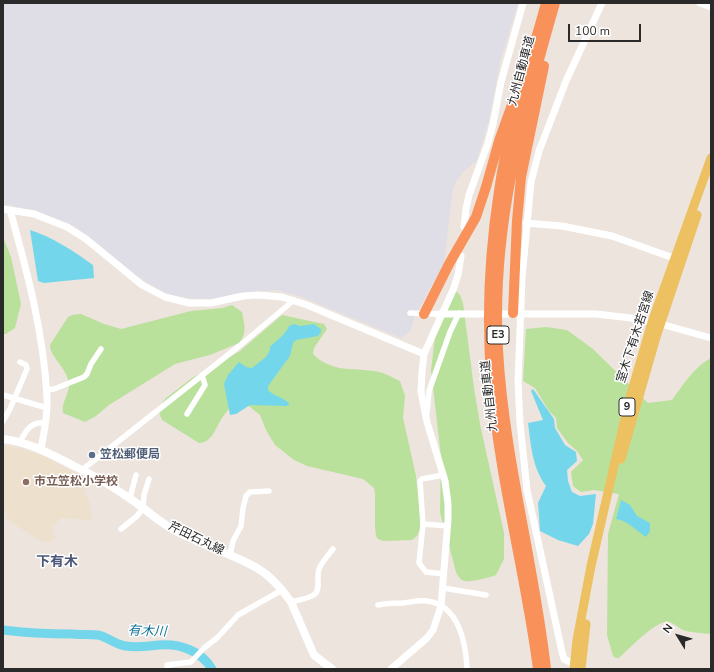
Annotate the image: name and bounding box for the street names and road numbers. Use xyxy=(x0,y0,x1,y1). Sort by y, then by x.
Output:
street label: 九州自動車道 xyxy=(506,34,538,108)
street label: 室木下有木若宮線 xyxy=(614,289,658,385)
road number: E3 xyxy=(487,326,509,344)
street label: 九州自動車道 xyxy=(479,359,501,433)
road number: 9 xyxy=(619,398,635,416)
street label: 芹田石丸線 xyxy=(166,519,226,559)

